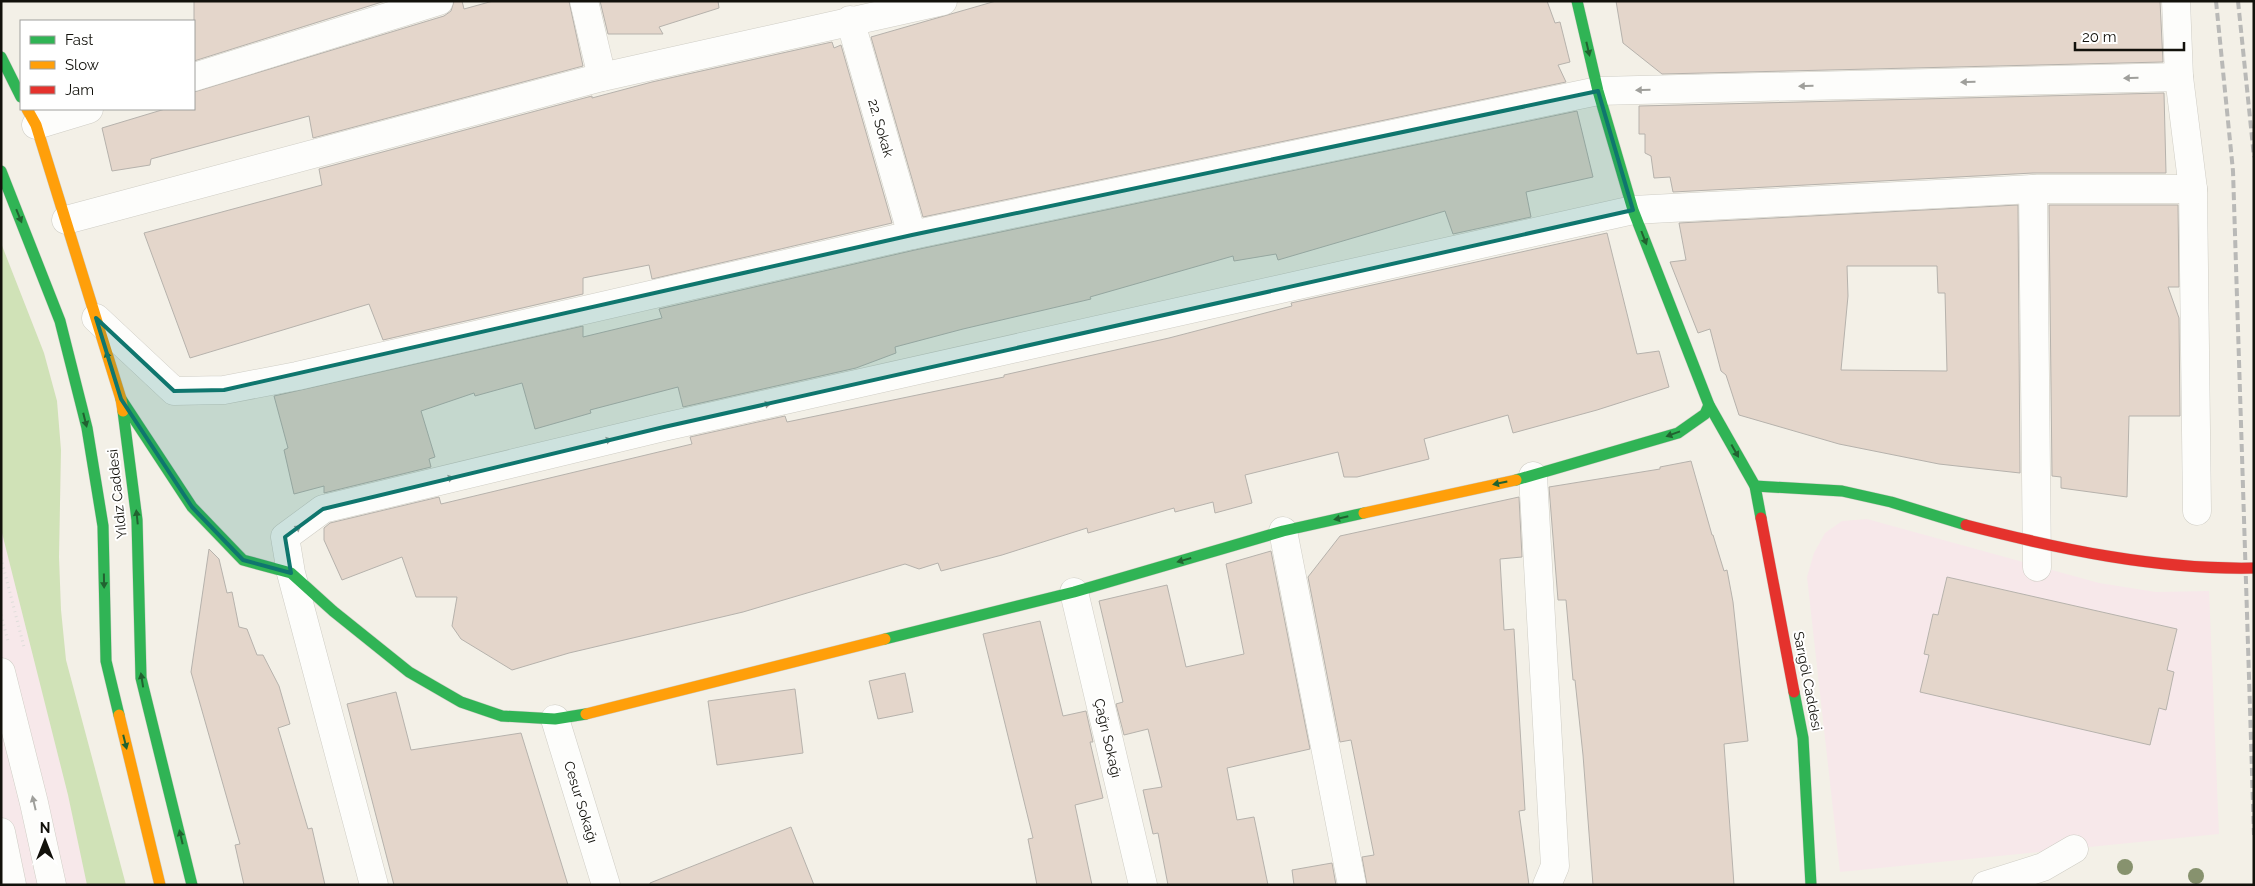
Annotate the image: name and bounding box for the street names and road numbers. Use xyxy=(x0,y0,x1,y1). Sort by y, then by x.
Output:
street label: 22. Sokak xyxy=(865,97,897,160)
street label: Yıldız Caddesi xyxy=(104,448,130,540)
street label: Sarıgöl Caddesi xyxy=(1791,630,1825,732)
street label: Çağrı Sokağı xyxy=(1091,697,1125,779)
street label: Cesur Sokağı xyxy=(561,759,601,845)

